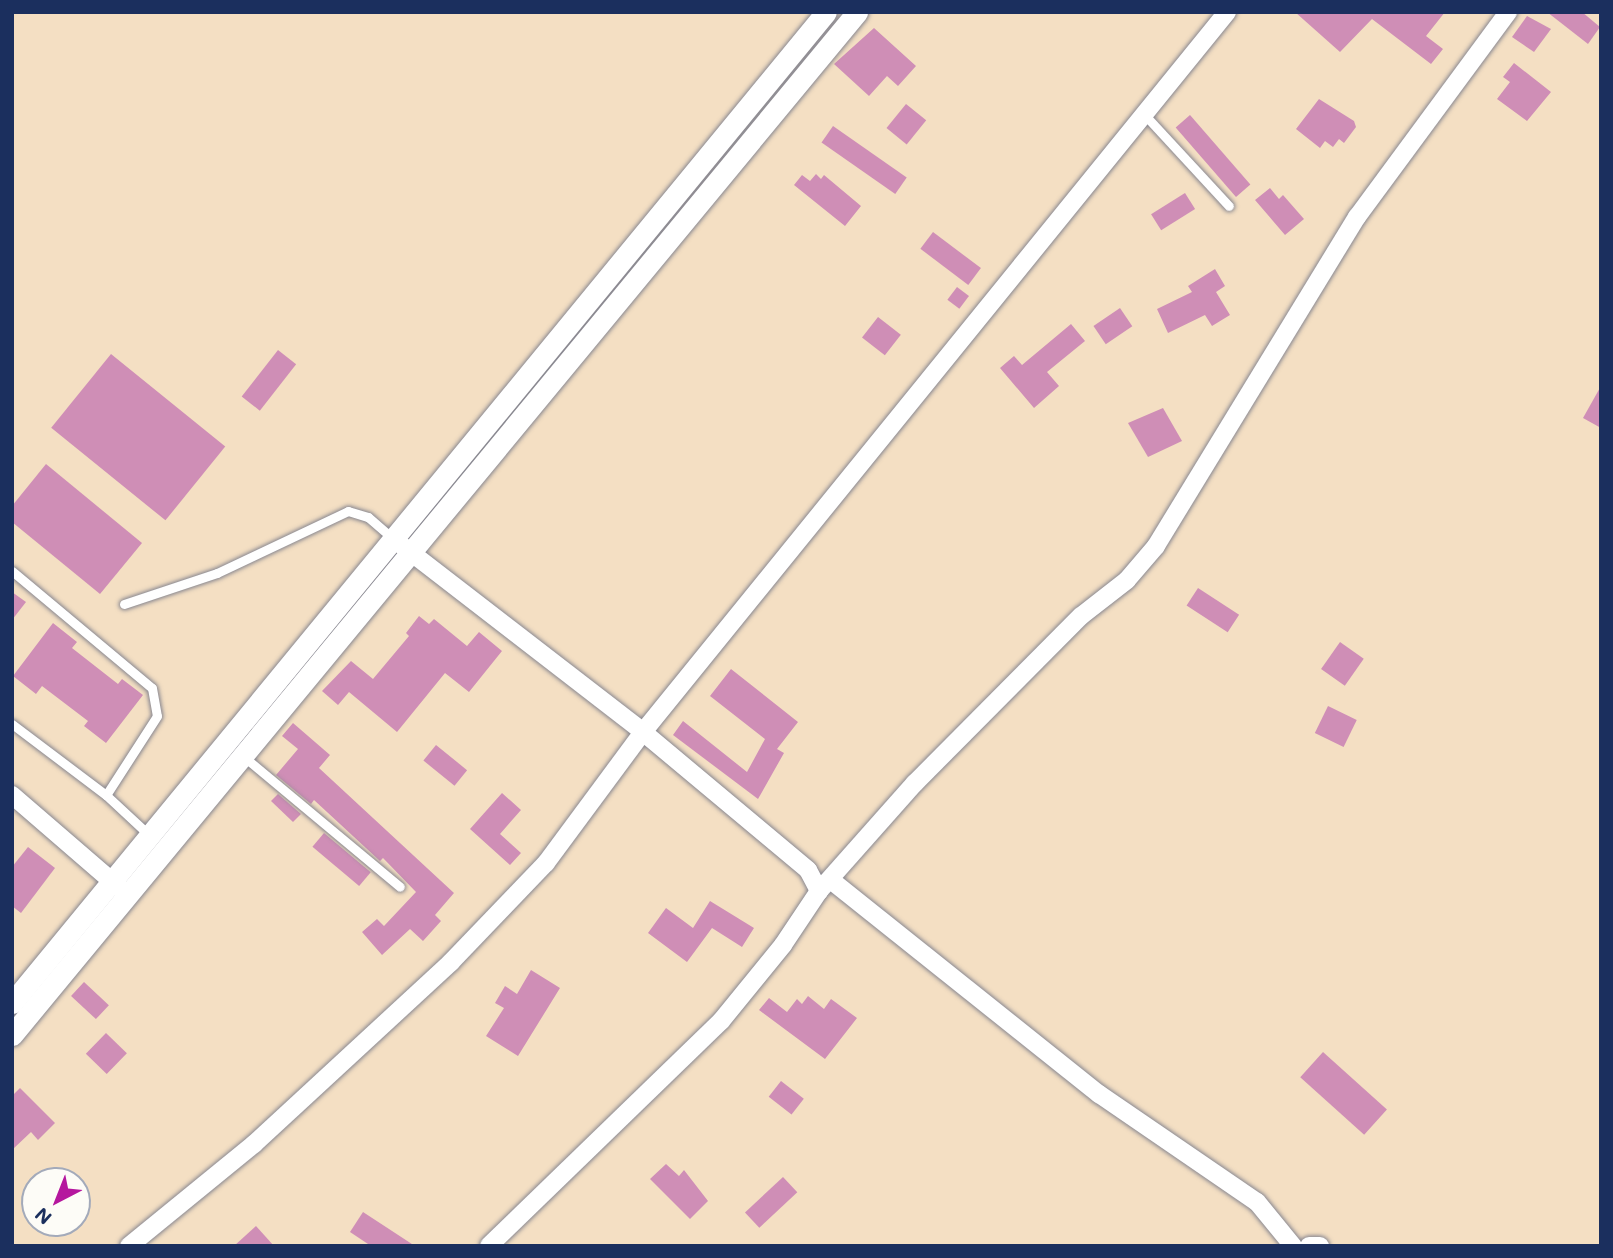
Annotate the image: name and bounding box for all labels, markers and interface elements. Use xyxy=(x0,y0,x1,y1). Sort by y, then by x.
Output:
north arrow xyxy=(21,1167,91,1237)
text: N xyxy=(29,1202,57,1231)

